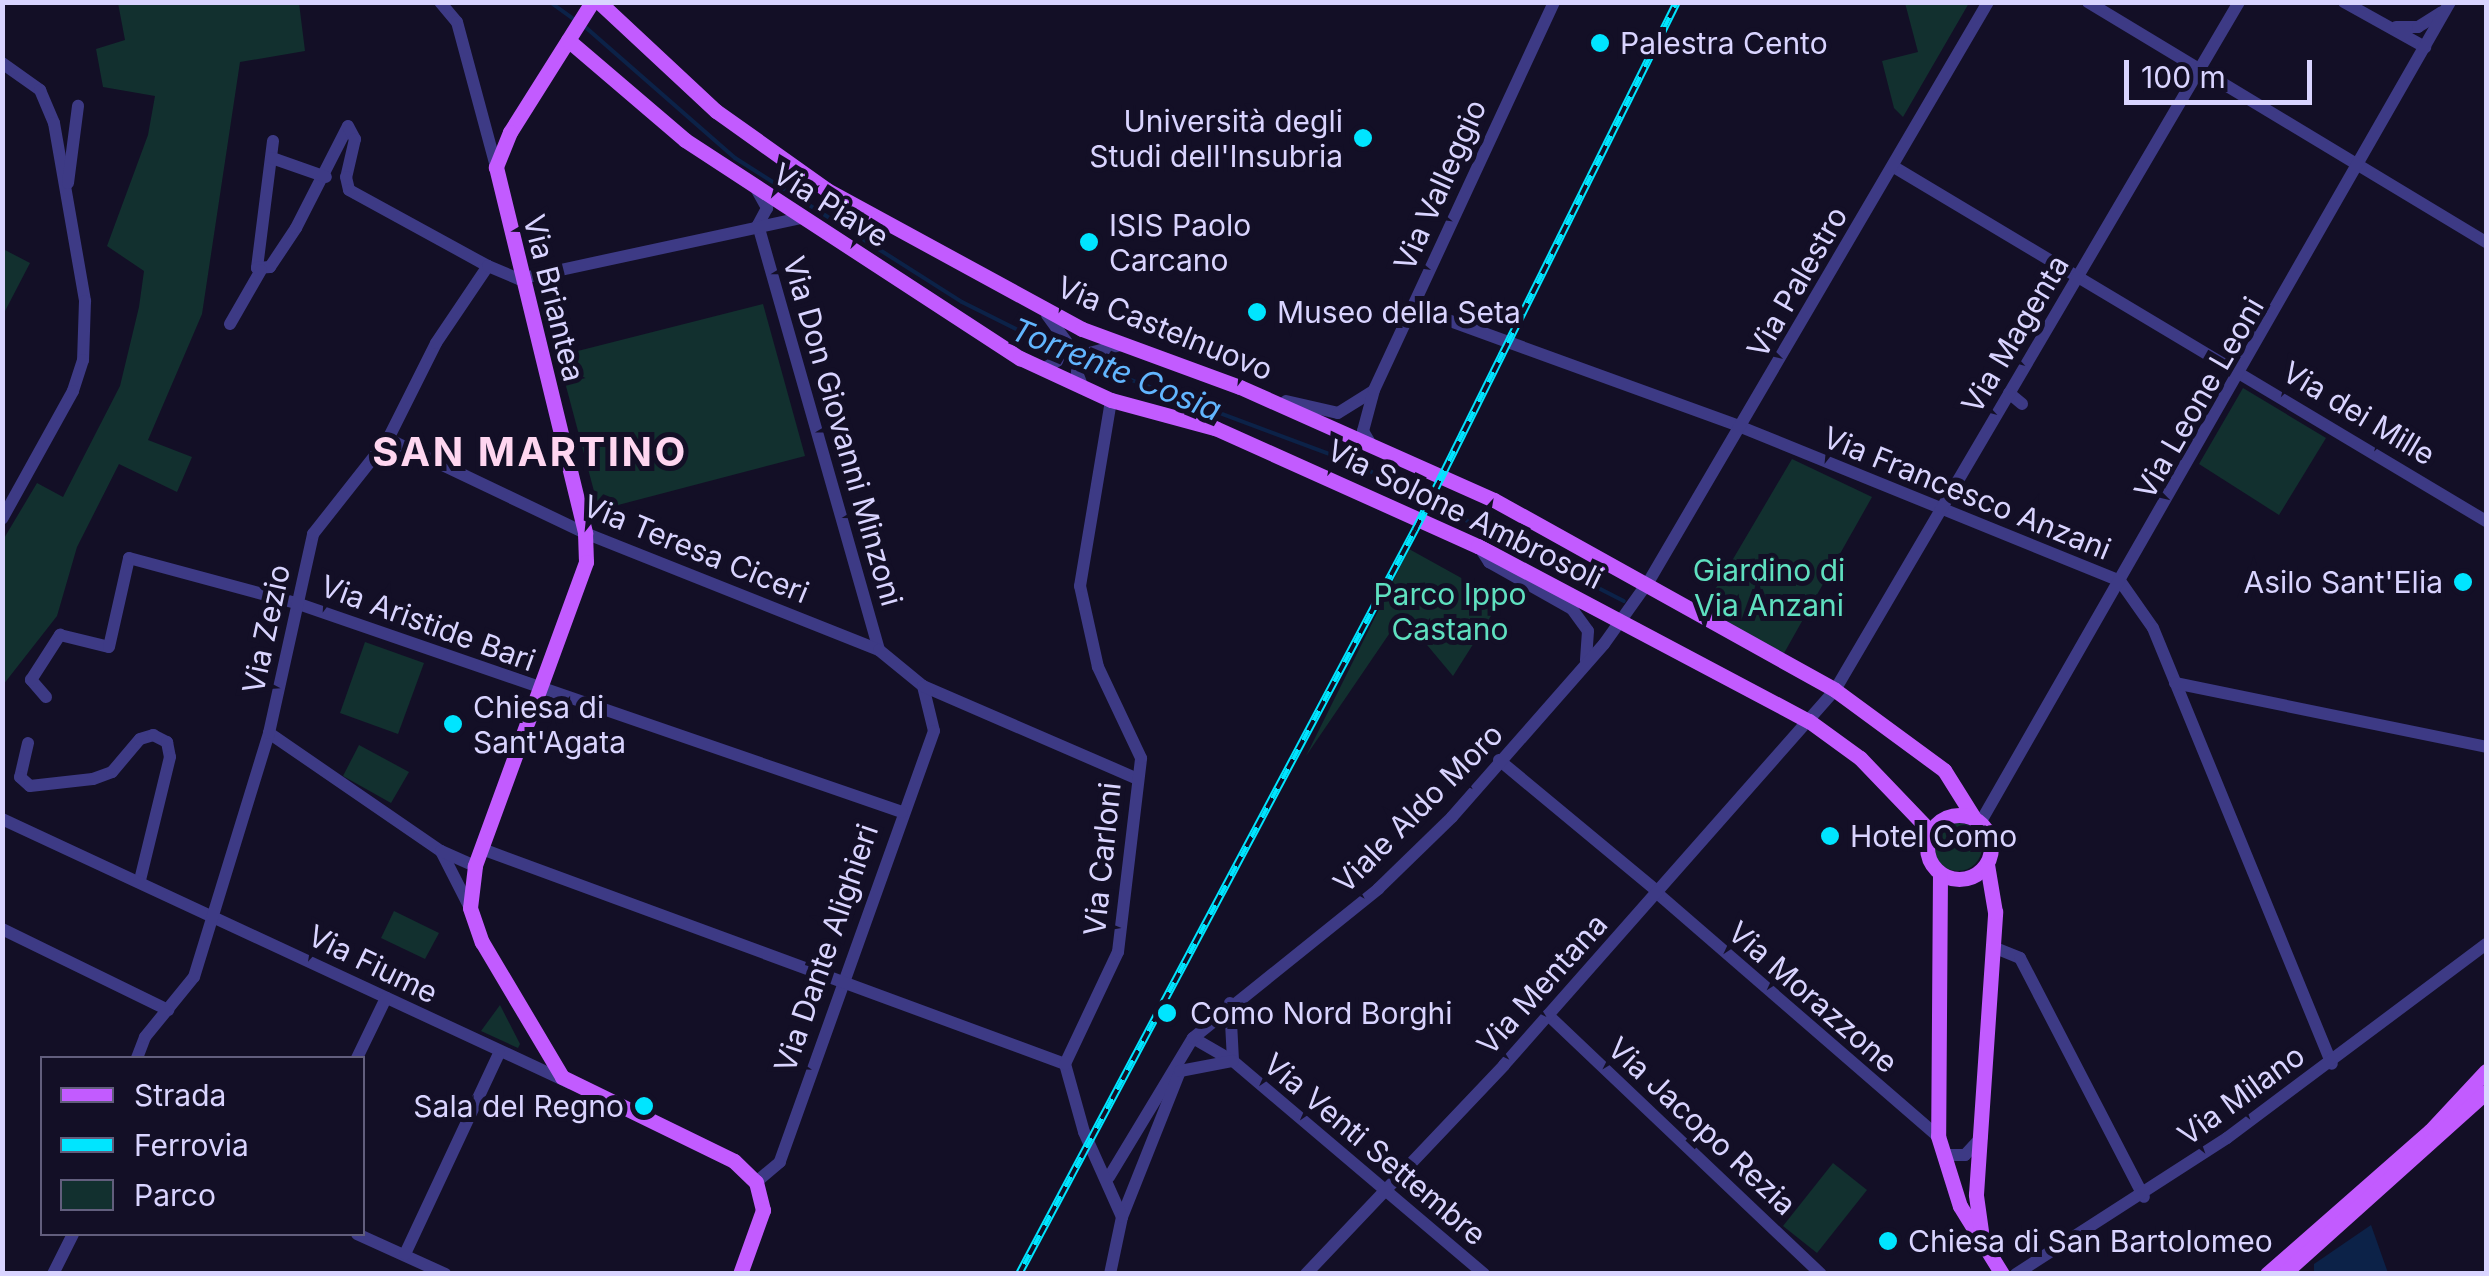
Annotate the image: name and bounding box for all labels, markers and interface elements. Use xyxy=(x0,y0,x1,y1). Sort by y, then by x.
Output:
place label: Palestra Cento xyxy=(1620,25,1828,61)
marker: Palestra Cento xyxy=(1589,32,1611,54)
scale bar xyxy=(2129,40,2316,102)
text: 100 m xyxy=(2141,59,2226,95)
street label: Via Valleggio xyxy=(1386,94,1494,276)
place label: Università degli Studi dell'Insubria xyxy=(1089,103,1343,174)
marker: Università degli Studi dell'Insubria xyxy=(1352,127,1374,149)
street label: Via Piave xyxy=(766,155,896,255)
street label: Via Palestro xyxy=(1739,200,1855,364)
place label: ISIS Paolo Carcano xyxy=(1109,207,1251,278)
street label: Via Briantea xyxy=(516,211,592,385)
marker: ISIS Paolo Carcano xyxy=(1078,231,1100,253)
street label: Via Magenta xyxy=(1954,249,2076,419)
street label: Via Don Giovanni Minzoni xyxy=(776,252,910,610)
street label: Via Castelnuovo xyxy=(1052,268,1278,388)
street label: Via Leone Leoni xyxy=(2127,291,2271,505)
place label: Museo della Seta xyxy=(1277,294,1521,330)
marker: Museo della Seta xyxy=(1246,301,1268,323)
water label: Torrente Cosia xyxy=(1005,310,1227,430)
street label: Via dei Mille xyxy=(2276,353,2442,473)
street label: Via Francesco Anzani xyxy=(1818,419,2116,567)
district label: SAN MARTINO xyxy=(372,428,688,476)
street label: Via Solone Ambrosoli xyxy=(1321,432,1609,596)
street label: Via Teresa Ciceri xyxy=(578,487,814,611)
park label: Giardino di Via Anzani xyxy=(1693,552,1845,622)
street label: Via Zezio xyxy=(235,561,297,697)
place label: Asilo Sant'Elia xyxy=(2243,564,2443,600)
street label: Via Aristide Bari xyxy=(316,567,540,679)
marker: Asilo Sant'Elia xyxy=(2452,571,2474,593)
park label: Parco Ippo Castano xyxy=(1373,576,1527,646)
place label: Chiesa di Sant'Agata xyxy=(473,689,626,760)
marker: Chiesa di Sant'Agata xyxy=(442,713,464,735)
street label: Viale Aldo Moro xyxy=(1326,716,1510,900)
street label: Via Carloni xyxy=(1076,781,1128,937)
place label: Hotel Como xyxy=(1850,818,2017,854)
street label: Via Dante Alighieri xyxy=(767,819,885,1077)
marker: Hotel Como xyxy=(1819,825,1841,847)
street label: Via Mentana xyxy=(1469,906,1615,1062)
street label: Via Morazzone xyxy=(1721,914,1905,1080)
street label: Via Fiume xyxy=(302,917,444,1011)
place label: Como Nord Borghi xyxy=(1190,995,1453,1031)
marker: Como Nord Borghi xyxy=(1154,1000,1180,1026)
street label: Via Jacopo Rezia xyxy=(1601,1030,1803,1222)
street label: Via Milano xyxy=(2171,1037,2311,1153)
street label: Via Venti Settembre xyxy=(1257,1046,1493,1252)
legend xyxy=(40,1056,365,1236)
text: Strada xyxy=(134,1077,226,1113)
place label: Sala del Regno xyxy=(413,1088,624,1124)
marker: Sala del Regno xyxy=(633,1095,655,1117)
text: Ferrovia xyxy=(134,1127,249,1163)
text: Parco xyxy=(134,1177,216,1213)
place label: Chiesa di San Bartolomeo xyxy=(1908,1223,2273,1259)
marker: Chiesa di San Bartolomeo xyxy=(1877,1230,1899,1252)

